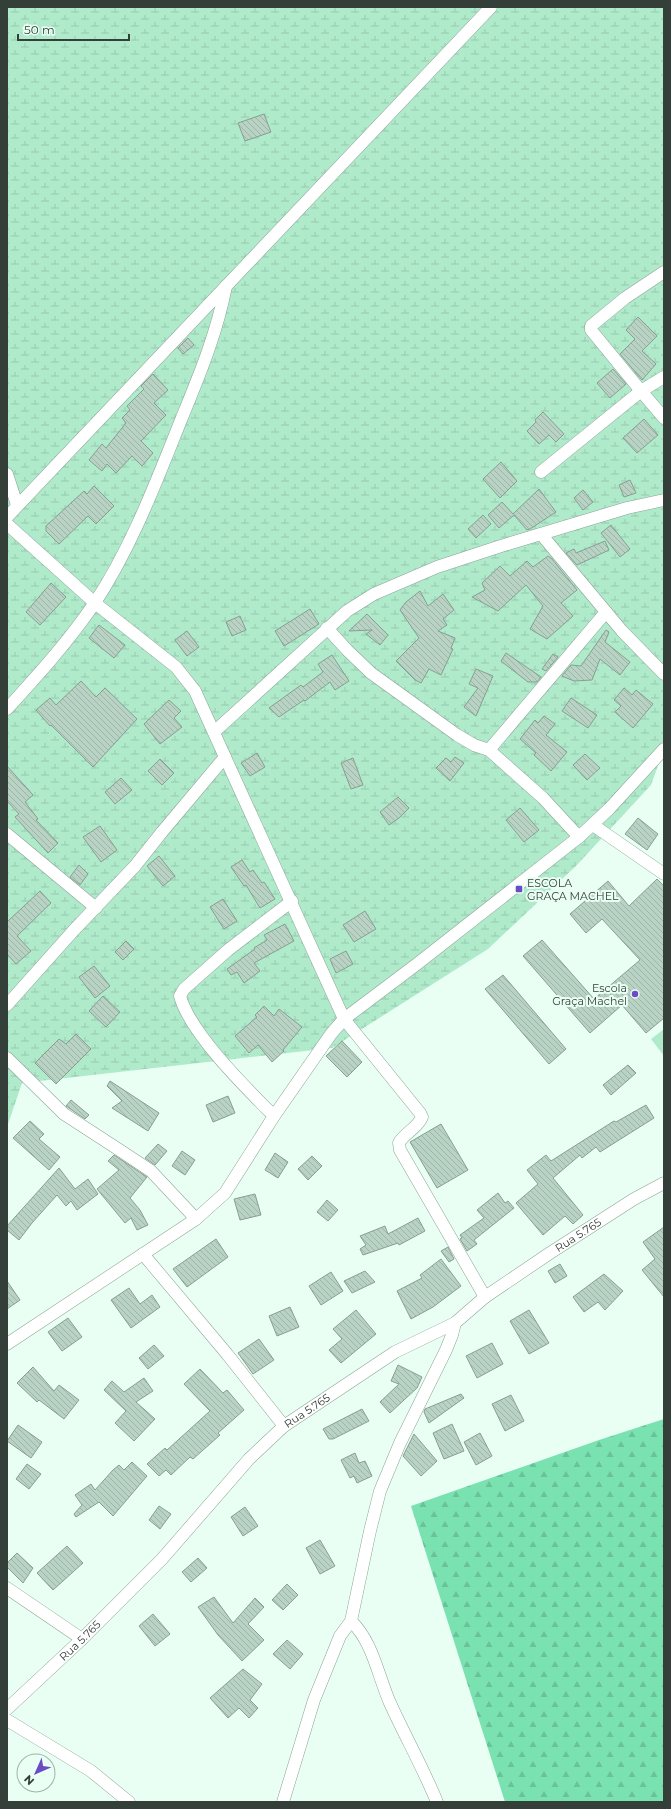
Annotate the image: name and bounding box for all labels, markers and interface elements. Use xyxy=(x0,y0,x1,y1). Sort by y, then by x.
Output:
scale bar xyxy=(18,16,129,42)
text: 50 m xyxy=(24,22,55,37)
place label: ESCOLA GRAÇA MACHEL xyxy=(527,876,619,903)
marker: ESCOLA GRAÇA MACHEL xyxy=(514,884,524,894)
place label: Escola Graça Machel xyxy=(552,981,627,1008)
marker: Escola Graça Machel xyxy=(630,989,640,999)
street label: Rua 5.765 xyxy=(552,1215,604,1255)
street label: Rua 5.765 xyxy=(281,1390,333,1431)
street label: Rua 5.765 xyxy=(56,1617,104,1664)
north arrow xyxy=(16,1753,56,1793)
text: N xyxy=(21,1772,37,1788)

